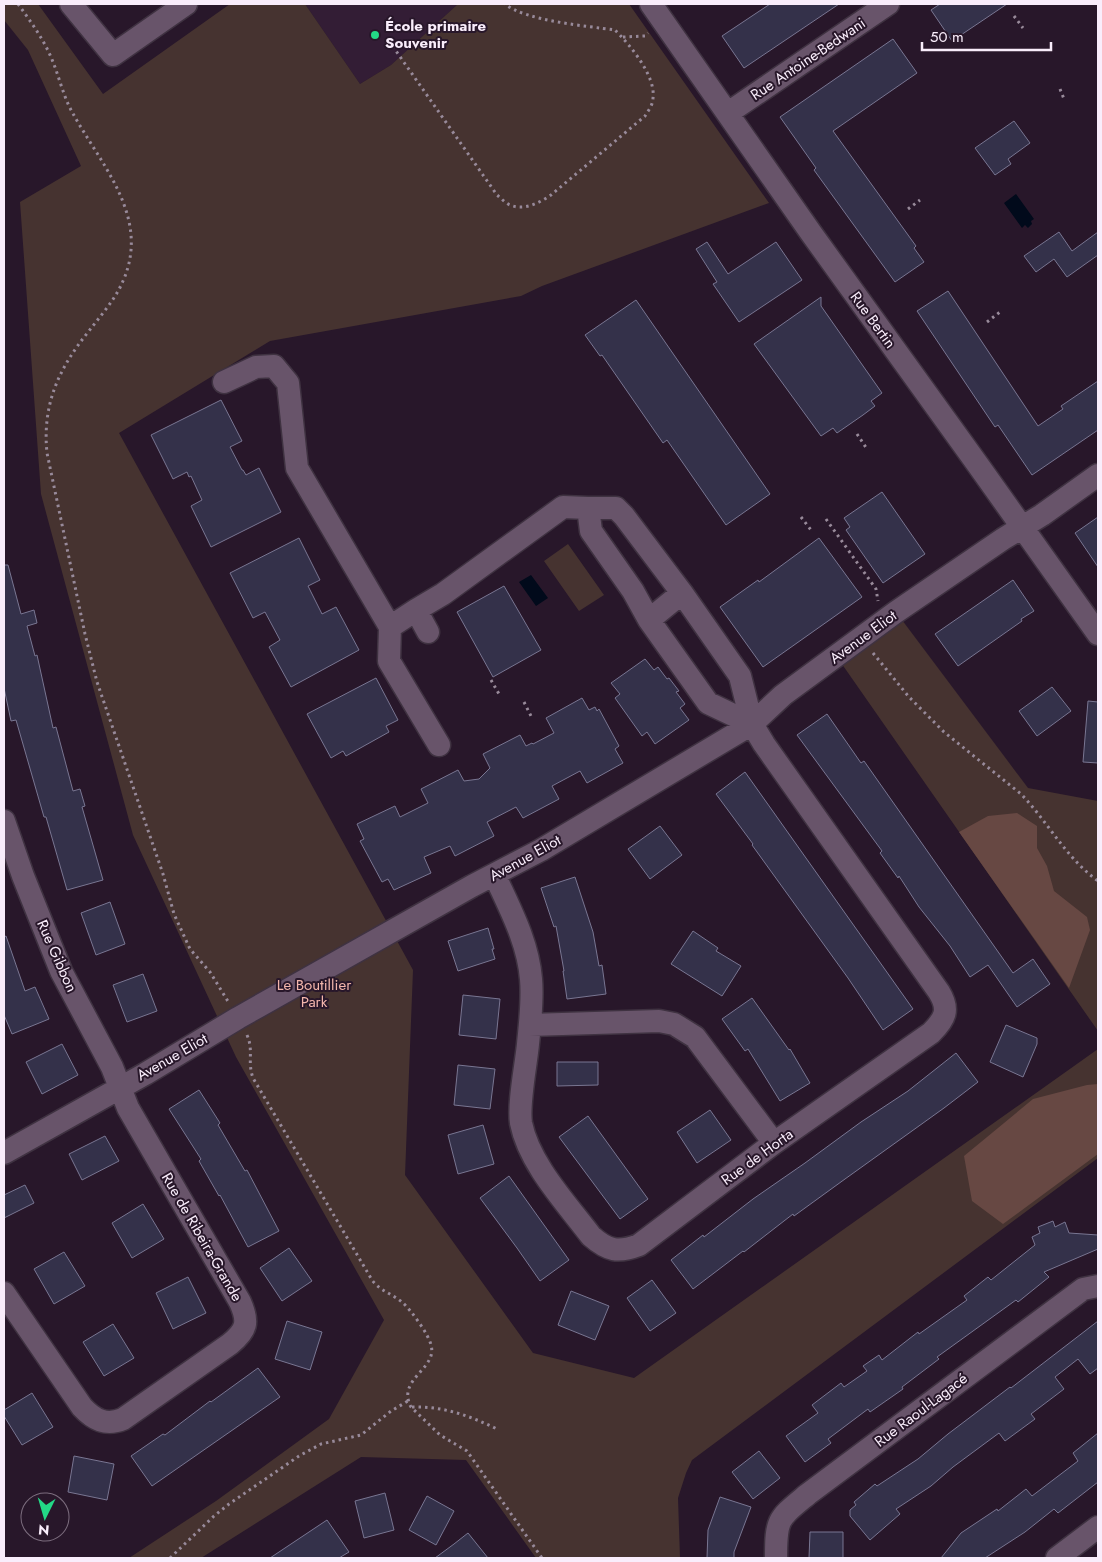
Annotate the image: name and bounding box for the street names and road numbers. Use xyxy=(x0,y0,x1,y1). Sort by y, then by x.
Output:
street label: Rue Antoine-Bedwani xyxy=(746,12,870,106)
street label: Rue Bertin xyxy=(845,287,901,353)
street label: Avenue Eliot xyxy=(825,605,902,669)
street label: Avenue Eliot xyxy=(485,829,565,887)
street label: Rue Gibbon xyxy=(31,916,83,996)
street label: Avenue Eliot xyxy=(132,1028,212,1086)
street label: Rue de Horta xyxy=(716,1123,798,1191)
street label: Rue de Ribeira-Grande xyxy=(156,1169,248,1306)
street label: Rue Raoul-Lagacé xyxy=(870,1368,972,1452)

